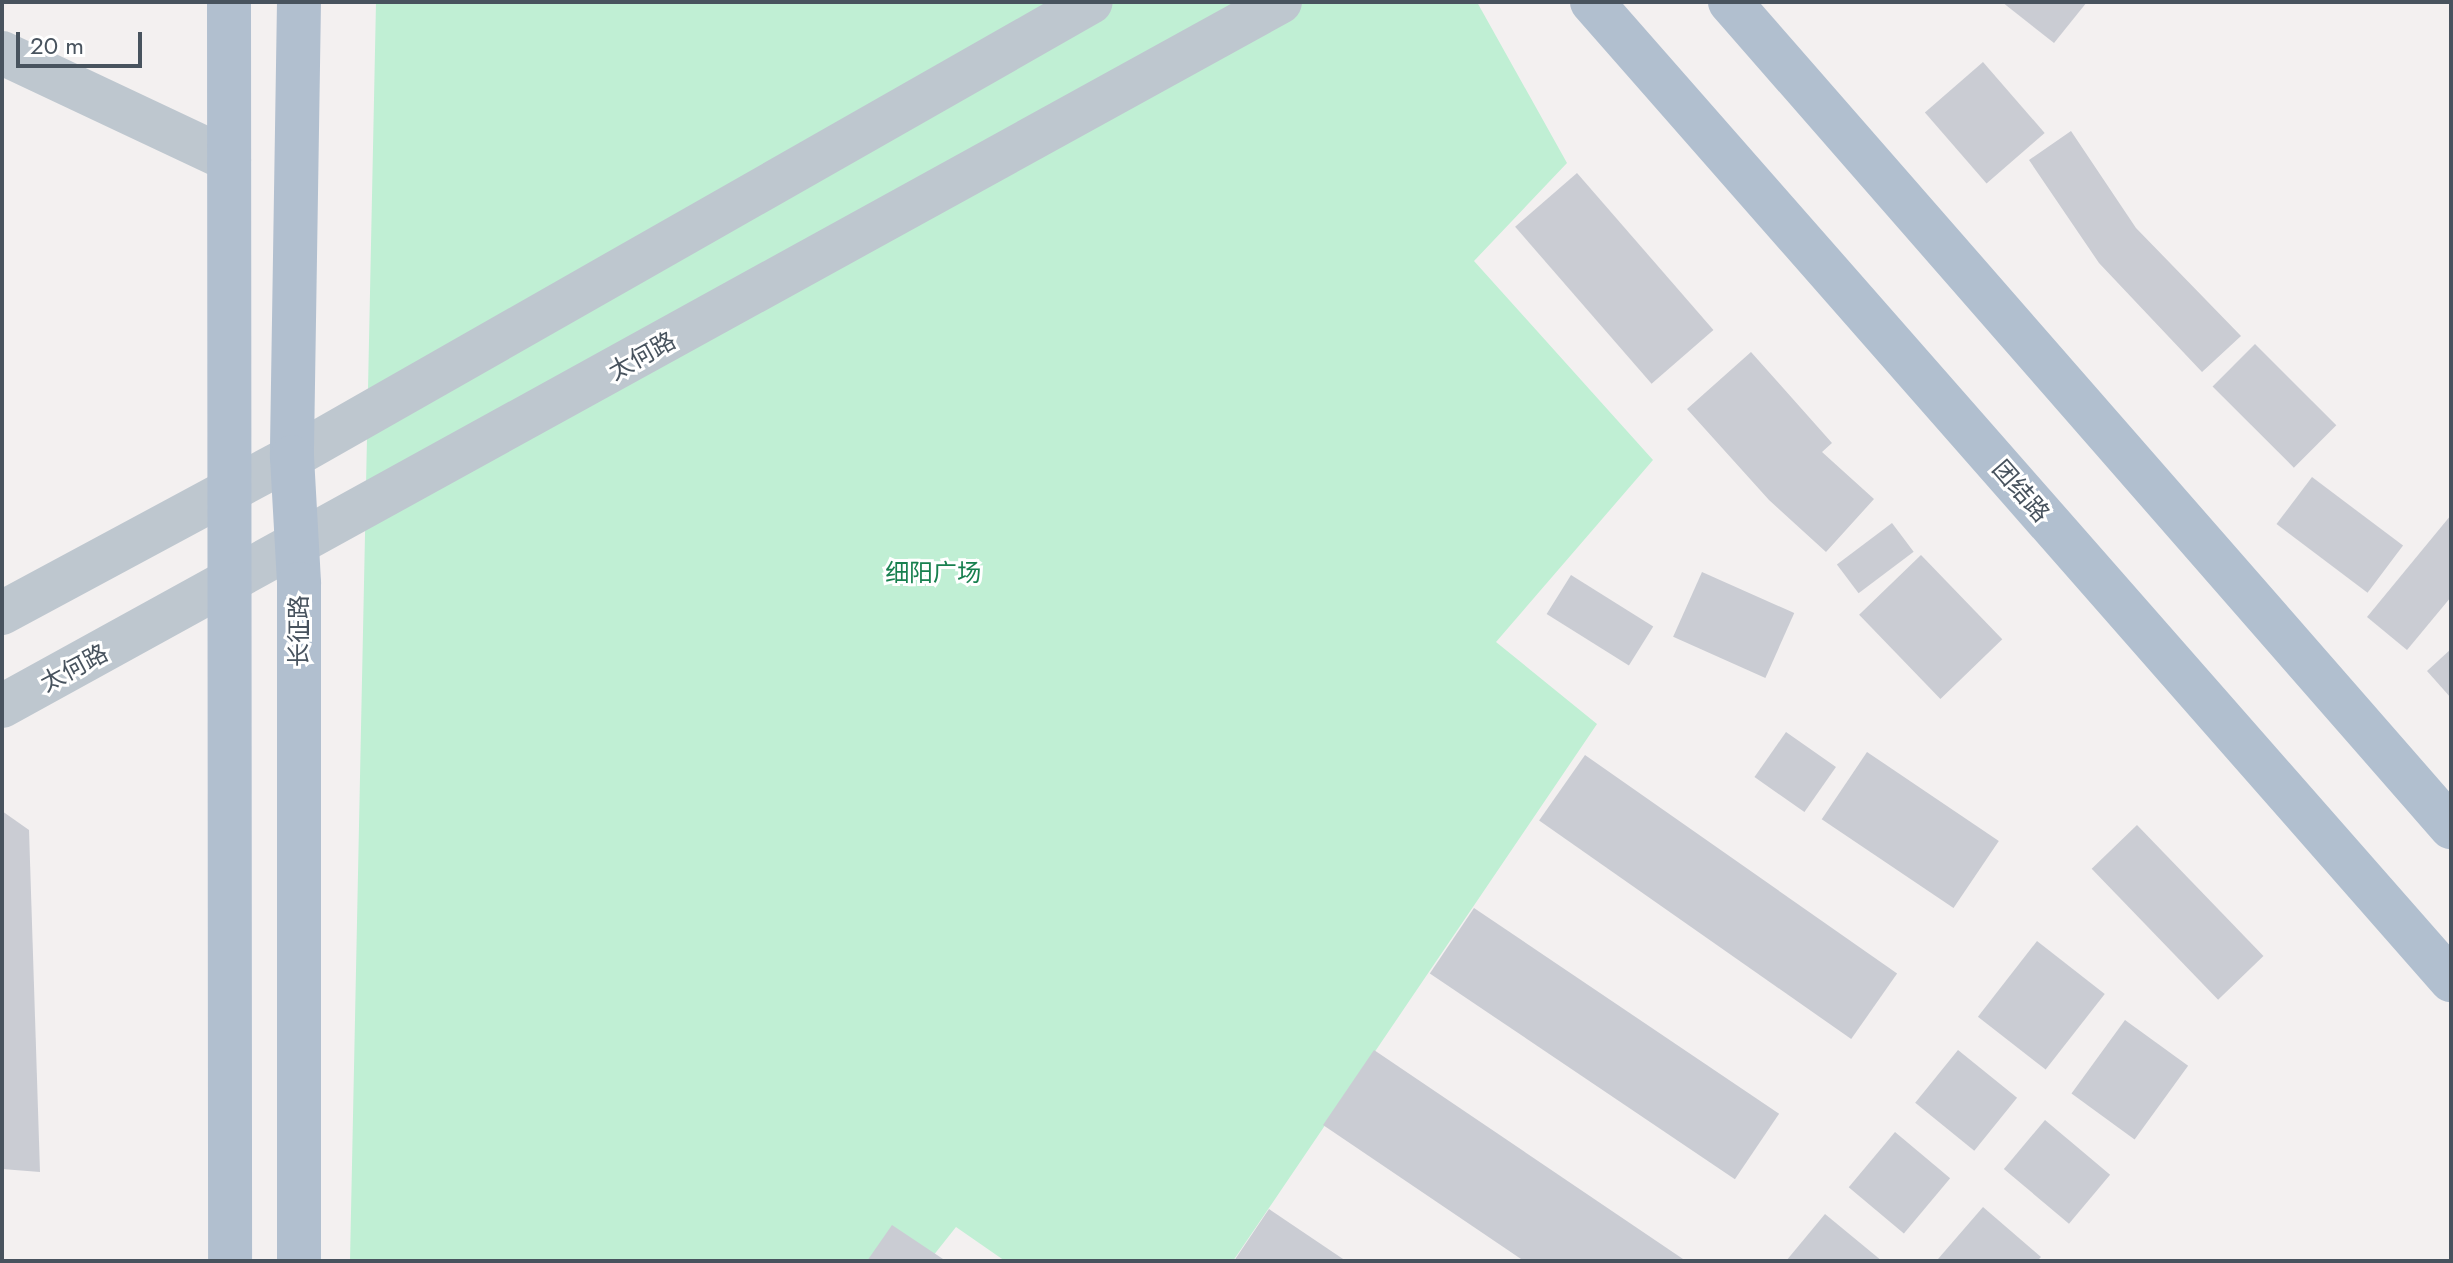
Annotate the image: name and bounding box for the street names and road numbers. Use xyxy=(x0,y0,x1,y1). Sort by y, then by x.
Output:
street label: 太何路 xyxy=(604,326,680,386)
street label: 团结路 xyxy=(1987,454,2055,528)
street label: 长征路 xyxy=(285,595,313,667)
street label: 太何路 xyxy=(35,638,113,698)

